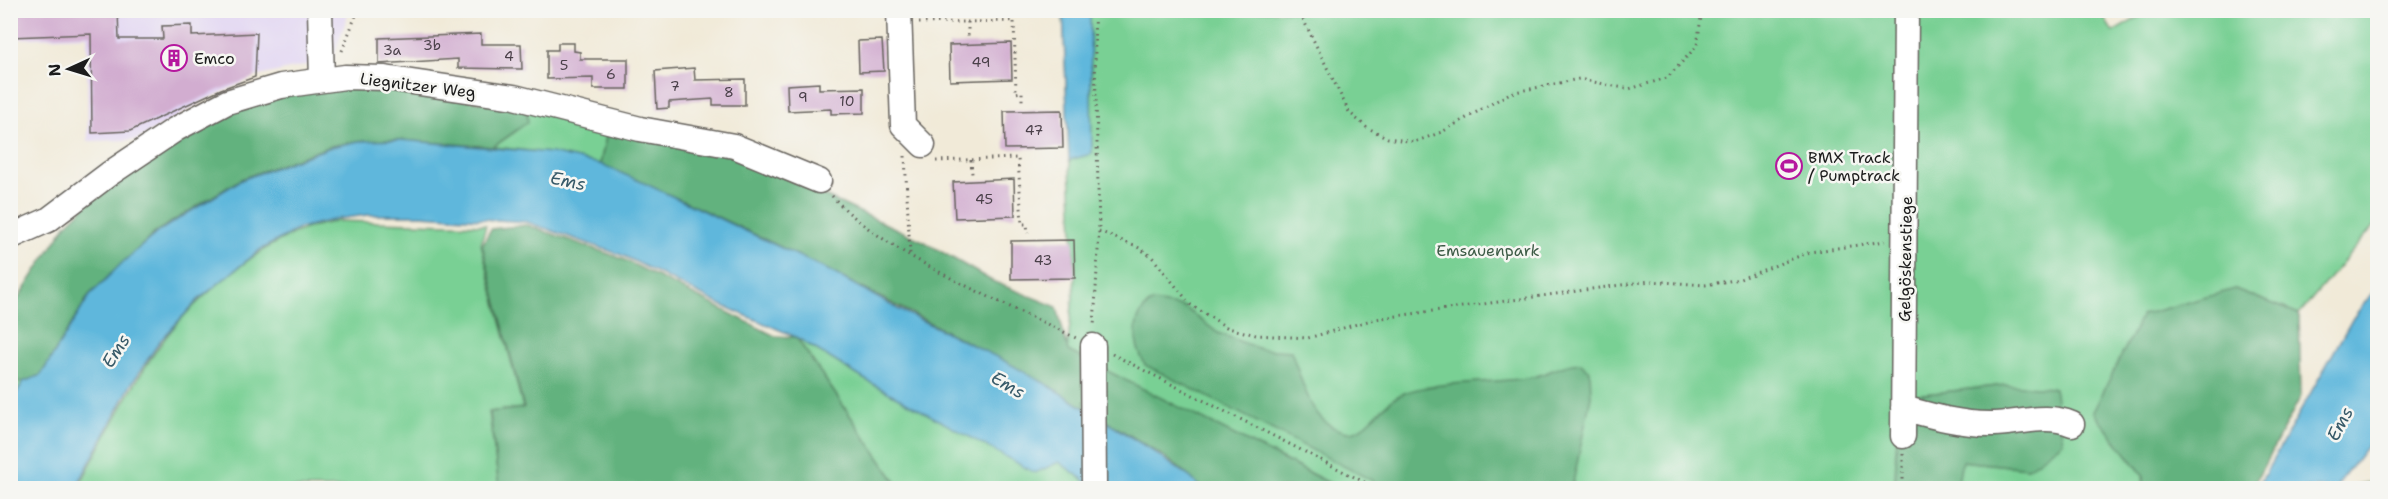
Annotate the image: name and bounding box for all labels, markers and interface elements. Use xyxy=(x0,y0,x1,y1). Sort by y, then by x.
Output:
house number: 3b xyxy=(423,36,441,54)
north arrow xyxy=(39,39,99,99)
house number: 3a xyxy=(383,41,401,59)
building icon: Emco xyxy=(159,43,189,73)
house number: 4 xyxy=(504,47,514,65)
place label: Emco xyxy=(194,48,235,69)
house number: 49 xyxy=(972,53,991,71)
house number: 5 xyxy=(560,56,568,74)
text: N xyxy=(44,63,65,77)
house number: 6 xyxy=(606,65,616,83)
street label: Liegnitzer Weg xyxy=(359,68,477,103)
house number: 7 xyxy=(670,77,680,95)
house number: 8 xyxy=(724,83,734,101)
house number: 9 xyxy=(798,88,808,106)
house number: 10 xyxy=(839,92,855,110)
house number: 47 xyxy=(1025,121,1043,139)
place label: BMX Track / Pumptrack xyxy=(1808,147,1900,186)
sports icon: BMX Track / Pumptrack xyxy=(1774,151,1804,181)
water label: Ems xyxy=(548,166,588,196)
house number: 45 xyxy=(975,190,993,208)
street label: Gelgöskenstiege xyxy=(1894,196,1917,322)
park label: Emsauenpark xyxy=(1436,240,1540,261)
house number: 43 xyxy=(1034,251,1052,269)
water label: Ems xyxy=(96,330,136,372)
water label: Ems xyxy=(987,366,1029,404)
water label: Ems xyxy=(2321,403,2359,445)

